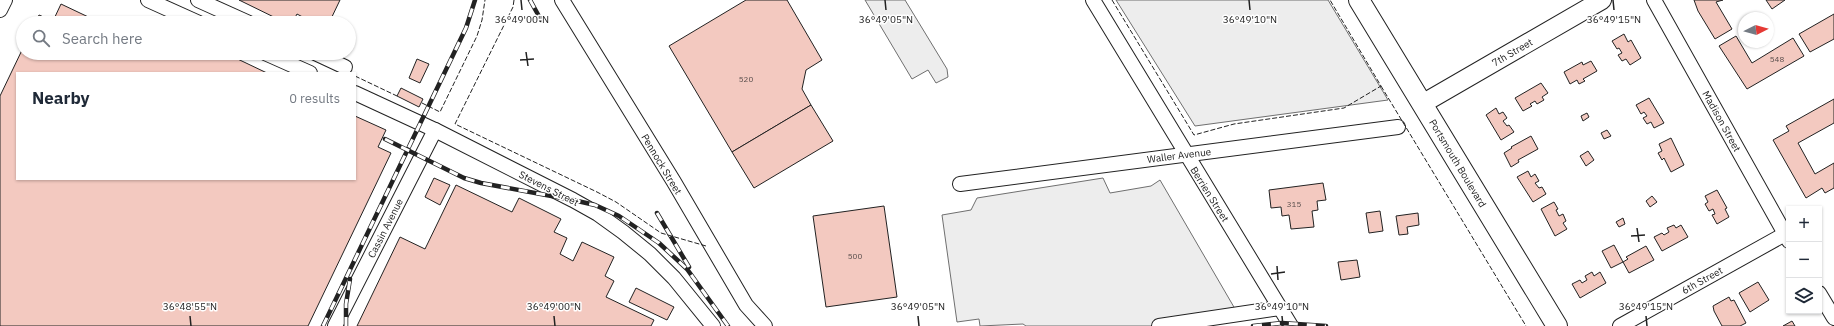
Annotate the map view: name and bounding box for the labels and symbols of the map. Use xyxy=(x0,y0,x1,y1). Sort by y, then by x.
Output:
north arrow xyxy=(1738,12,1774,48)
text: 36°49'00"N xyxy=(495,13,549,26)
text: 36°49'05"N xyxy=(859,13,913,26)
text: 36°49'10"N xyxy=(1223,13,1277,26)
text: 36°49'15"N xyxy=(1587,13,1641,26)
street label: 7th Street xyxy=(1490,35,1535,69)
house number: 548 xyxy=(1770,54,1784,64)
house number: 520 xyxy=(739,74,753,84)
street label: Madison Street xyxy=(1699,88,1744,154)
street label: Portsmouth Boulevard xyxy=(1426,117,1489,210)
street label: Pennock Street xyxy=(638,132,685,197)
street label: Waller Avenue xyxy=(1146,145,1212,166)
street label: Berrien Street xyxy=(1187,164,1232,225)
street label: Stevens Street xyxy=(517,168,581,209)
street label: Cassin Avenue xyxy=(365,196,406,260)
house number: 315 xyxy=(1287,199,1301,209)
house number: 500 xyxy=(848,251,862,261)
street label: 6th Street xyxy=(1679,264,1725,297)
text: 36°48'55"N xyxy=(163,300,217,313)
text: 36°49'00"N xyxy=(527,300,581,313)
text: 36°49'05"N xyxy=(891,300,945,313)
text: 36°49'10"N xyxy=(1255,300,1309,313)
text: 36°49'15"N xyxy=(1619,300,1673,313)

